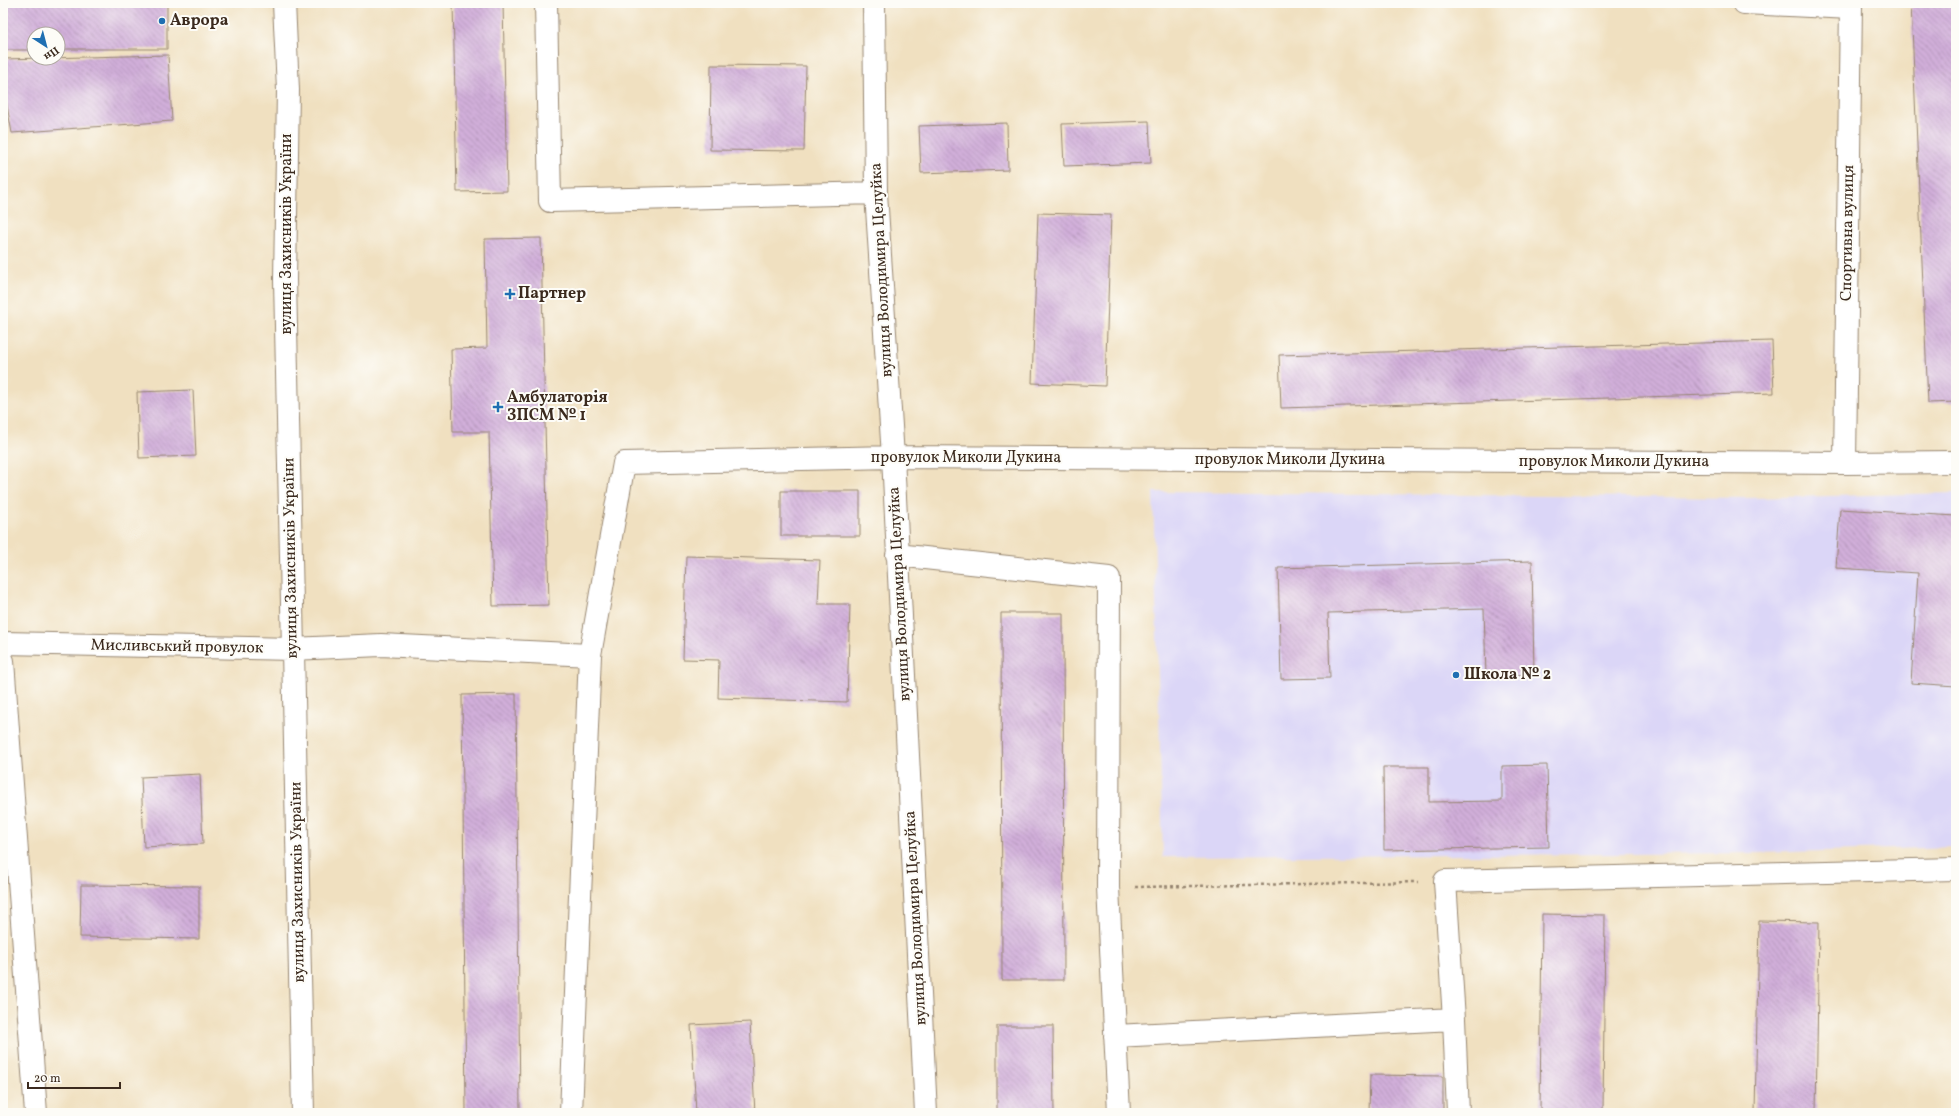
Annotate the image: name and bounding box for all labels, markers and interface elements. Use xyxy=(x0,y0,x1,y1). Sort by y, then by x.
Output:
place label: Аврора xyxy=(170,10,229,32)
marker: Аврора xyxy=(157,16,167,26)
north arrow xyxy=(26,26,66,66)
text: Пн xyxy=(40,42,62,64)
street label: вулиця Захисників України xyxy=(276,133,298,335)
street label: вулиця Володимира Целуйка xyxy=(865,162,899,378)
street label: Спортивна вулиця xyxy=(1836,165,1860,301)
place label: Партнер xyxy=(518,283,586,305)
marker: Партнер xyxy=(505,289,515,299)
place label: Амбулаторія ЗПСМ № 1 xyxy=(507,387,608,427)
marker: Амбулаторія ЗПСМ № 1 xyxy=(492,401,504,413)
street label: провулок Миколи Дукина xyxy=(871,447,1061,469)
street label: провулок Миколи Дукина xyxy=(1195,449,1385,471)
street label: провулок Миколи Дукина xyxy=(1519,451,1709,473)
street label: вулиця Захисників України xyxy=(278,457,304,659)
street label: вулиця Володимира Целуйка xyxy=(883,486,917,702)
street label: Мисливський провулок xyxy=(90,634,264,660)
place label: Школа № 2 xyxy=(1464,664,1551,686)
marker: Школа № 2 xyxy=(1451,670,1461,680)
street label: вулиця Захисників України xyxy=(285,781,311,983)
street label: вулиця Володимира Целуйка xyxy=(899,810,933,1026)
scale bar xyxy=(28,1064,120,1090)
text: 20 m xyxy=(34,1071,61,1087)

